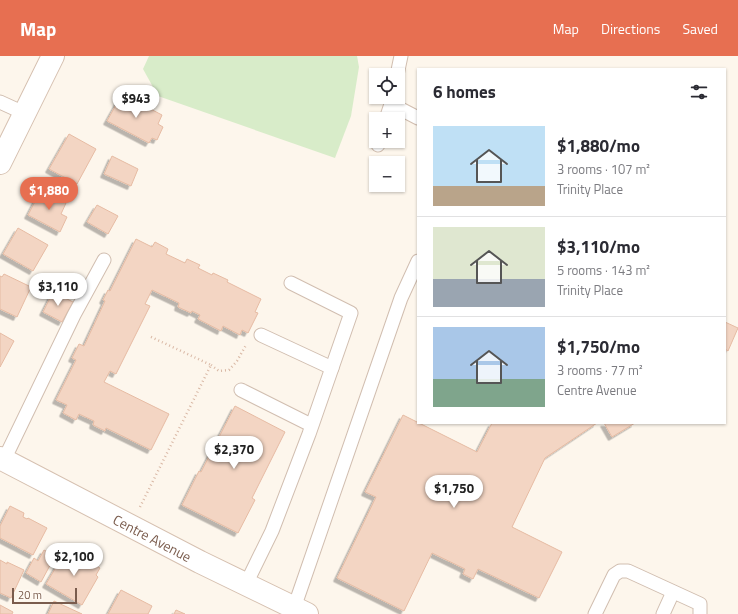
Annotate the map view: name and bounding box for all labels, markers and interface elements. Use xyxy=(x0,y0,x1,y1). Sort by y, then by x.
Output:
text: Map xyxy=(20,14,56,43)
text: Map xyxy=(553,18,579,39)
text: Directions xyxy=(601,18,660,39)
text: Saved xyxy=(682,18,718,39)
map controls xyxy=(369,68,405,192)
button: locate xyxy=(369,68,405,104)
text: 6 homes xyxy=(433,79,496,105)
icon: filters xyxy=(688,81,710,103)
pin: $943 xyxy=(112,85,160,119)
text: $943 xyxy=(121,88,151,108)
button: + xyxy=(369,112,405,148)
text: $1,880/mo xyxy=(557,133,640,159)
icon: home xyxy=(465,142,513,190)
button: − xyxy=(369,156,405,192)
text: 3 rooms · 107 m² xyxy=(557,159,650,179)
pin: $1,880 xyxy=(16,177,82,211)
text: Trinity Place xyxy=(557,179,623,199)
text: $1,880 xyxy=(29,180,69,200)
text: $3,110/mo xyxy=(557,234,640,260)
icon: home xyxy=(465,243,513,291)
text: 5 rooms · 143 m² xyxy=(557,260,650,280)
pin: $3,110 xyxy=(25,273,91,307)
text: $3,110 xyxy=(38,276,78,296)
text: Trinity Place xyxy=(557,280,623,300)
text: $1,750/mo xyxy=(557,334,640,360)
icon: home xyxy=(465,343,513,391)
text: 3 rooms · 77 m² xyxy=(557,360,643,380)
text: Centre Avenue xyxy=(557,380,636,400)
pin: $2,370 xyxy=(201,436,267,470)
text: $2,370 xyxy=(214,439,254,459)
pin: $1,750 xyxy=(421,475,487,509)
text: $1,750 xyxy=(434,478,474,498)
street label: Centre Avenue xyxy=(110,508,195,566)
pin: $2,100 xyxy=(41,543,107,577)
text: $2,100 xyxy=(54,546,94,566)
scale bar xyxy=(12,586,77,605)
text: 20 m xyxy=(18,587,42,603)

